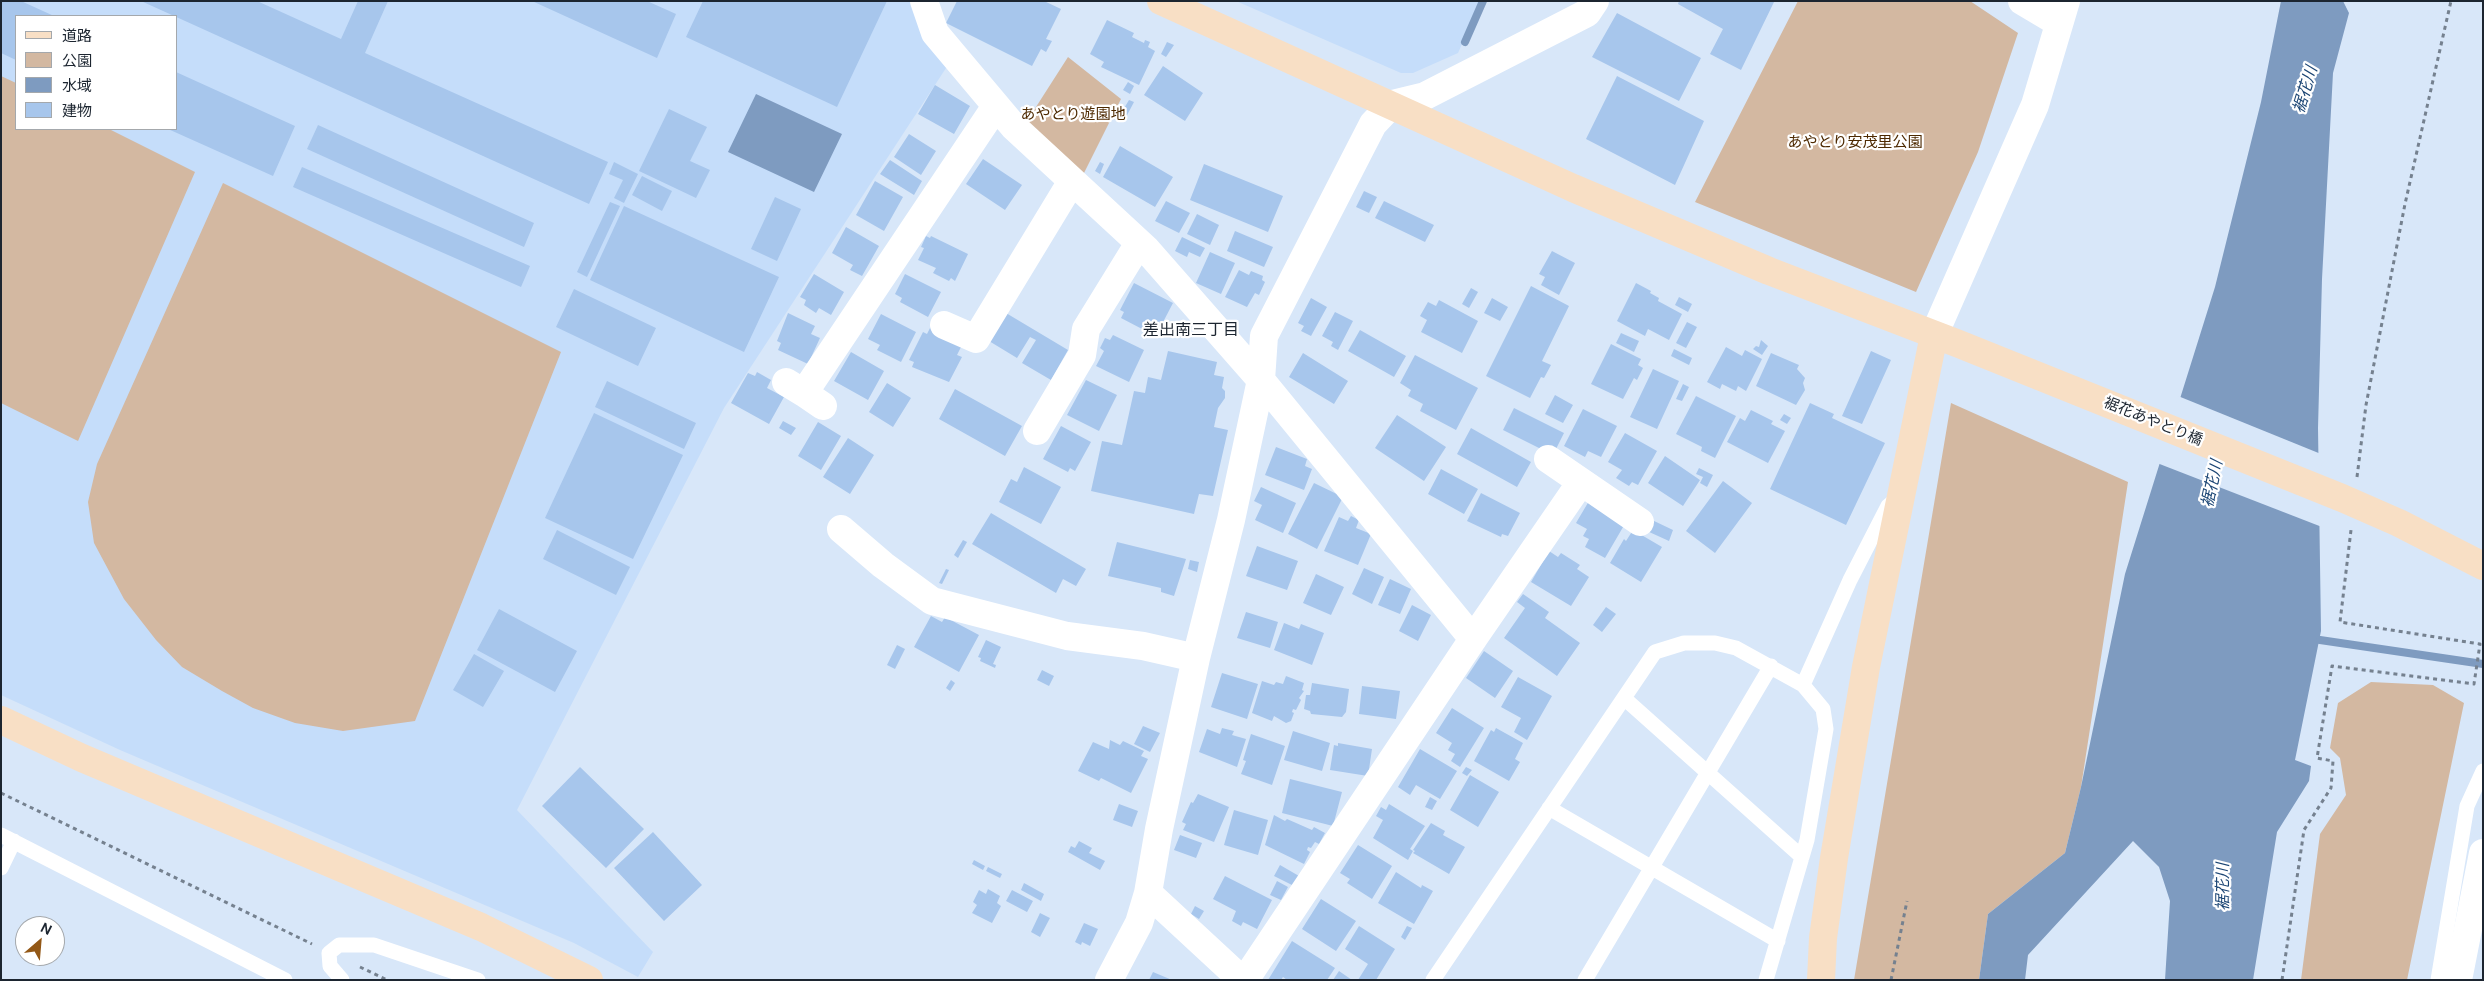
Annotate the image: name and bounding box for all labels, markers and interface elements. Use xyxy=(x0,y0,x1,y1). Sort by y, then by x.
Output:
legend xyxy=(15,15,178,130)
text: 道路 xyxy=(62,26,92,46)
text: 公園 xyxy=(62,51,92,71)
water label: 裾花川 xyxy=(2290,64,2322,116)
text: 水域 xyxy=(62,76,92,96)
text: 建物 xyxy=(62,101,92,121)
park label: あやとり遊園地 xyxy=(1021,106,1125,124)
park label: あやとり安茂里公園 xyxy=(1788,134,1922,152)
district label: 差出南三丁目 xyxy=(1143,321,1239,341)
street label: 裾花あやとり橋 xyxy=(2101,394,2205,450)
water label: 裾花川 xyxy=(2199,459,2227,509)
water label: 裾花川 xyxy=(2214,863,2234,911)
north arrow xyxy=(15,916,65,966)
text: N xyxy=(38,918,55,939)

